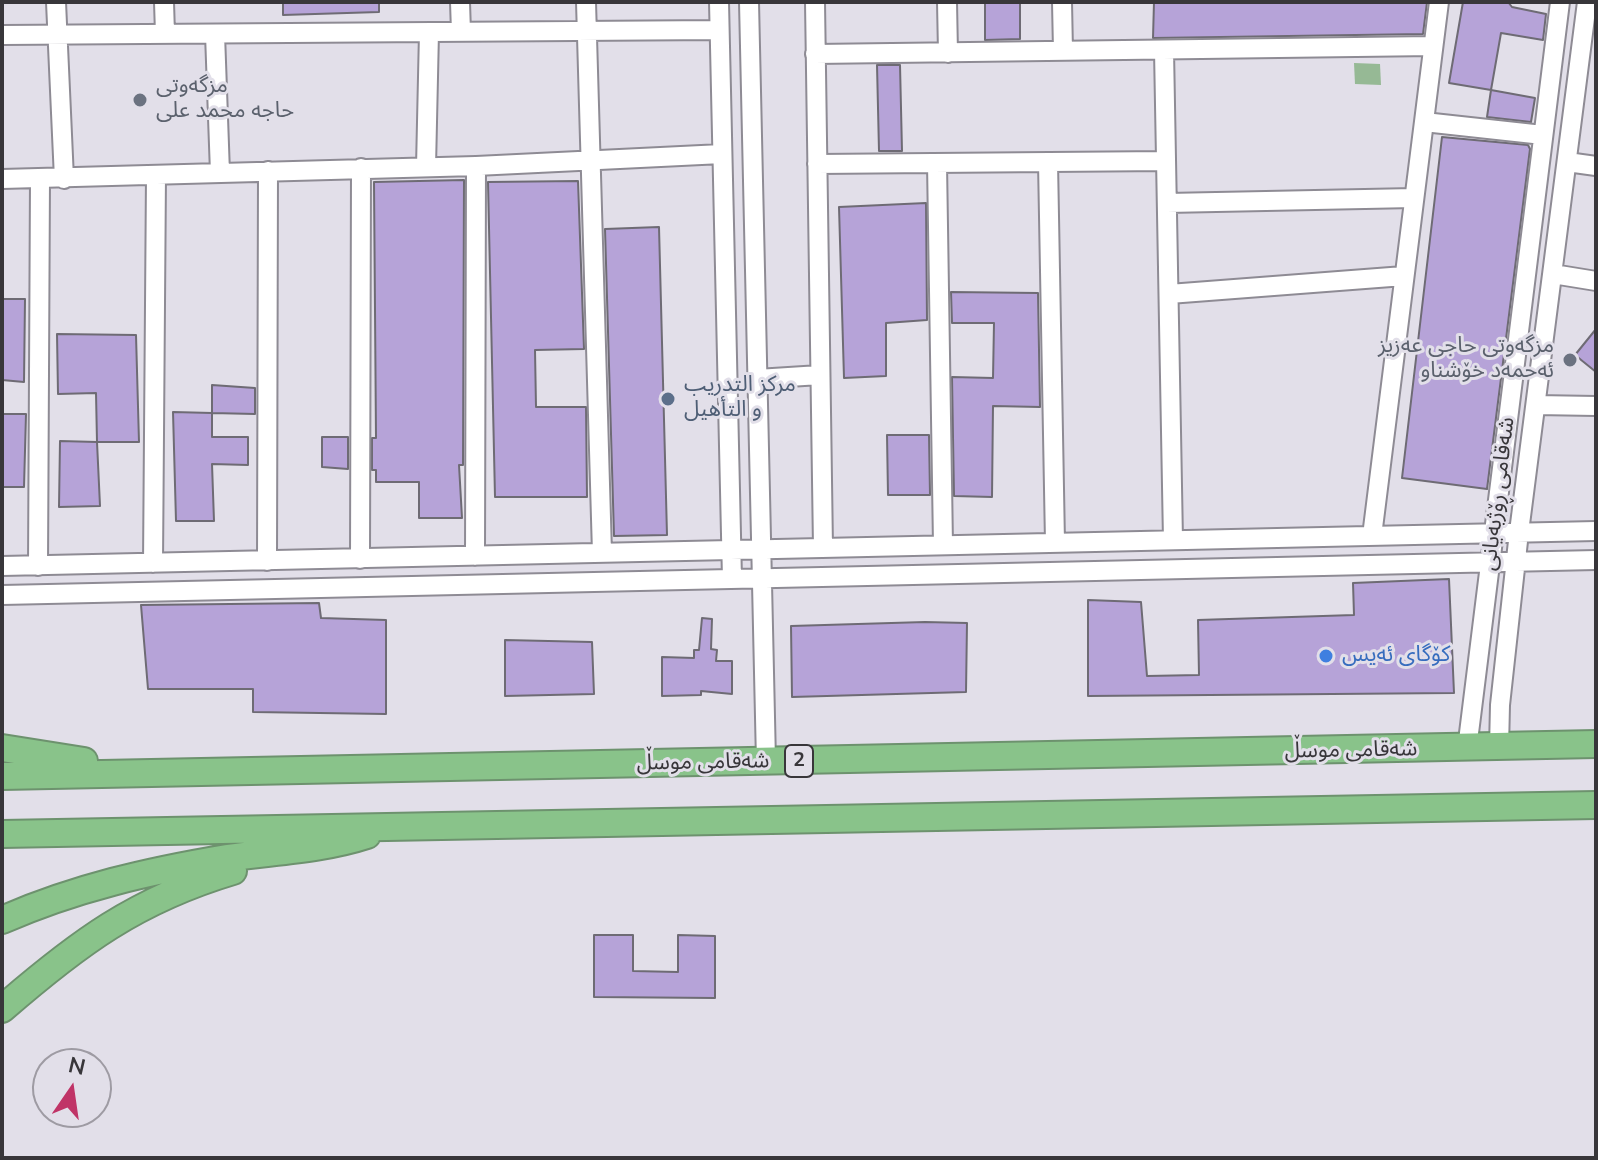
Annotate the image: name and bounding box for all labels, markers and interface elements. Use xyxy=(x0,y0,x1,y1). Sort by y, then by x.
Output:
place label: مزگه‌وتی حاجه‌ محمد علی xyxy=(156,74,294,126)
marker: مزگه‌وتی حاجه‌ محمد علی xyxy=(131,91,149,109)
place label: مزگەوتی حاجی عەزیز ئەحمەد خۆشناو xyxy=(1378,334,1554,386)
marker: مزگەوتی حاجی عەزیز ئەحمەد خۆشناو xyxy=(1561,351,1579,369)
place label: مركز التدريب و التأهيل xyxy=(684,373,796,424)
marker: مركز التدريب و التأهيل xyxy=(659,390,677,408)
street label: شەقامی ڕۆژبەیانی xyxy=(1476,416,1522,572)
place label: کۆگای ئەیس xyxy=(1342,643,1450,669)
marker: کۆگای ئەیس xyxy=(1317,647,1335,665)
street label: شەقامی موسڵ xyxy=(1284,737,1418,765)
road number: 2 xyxy=(785,745,813,777)
street label: شەقامی موسڵ xyxy=(636,749,770,777)
north arrow xyxy=(32,1048,112,1128)
text: N xyxy=(66,1050,88,1083)

